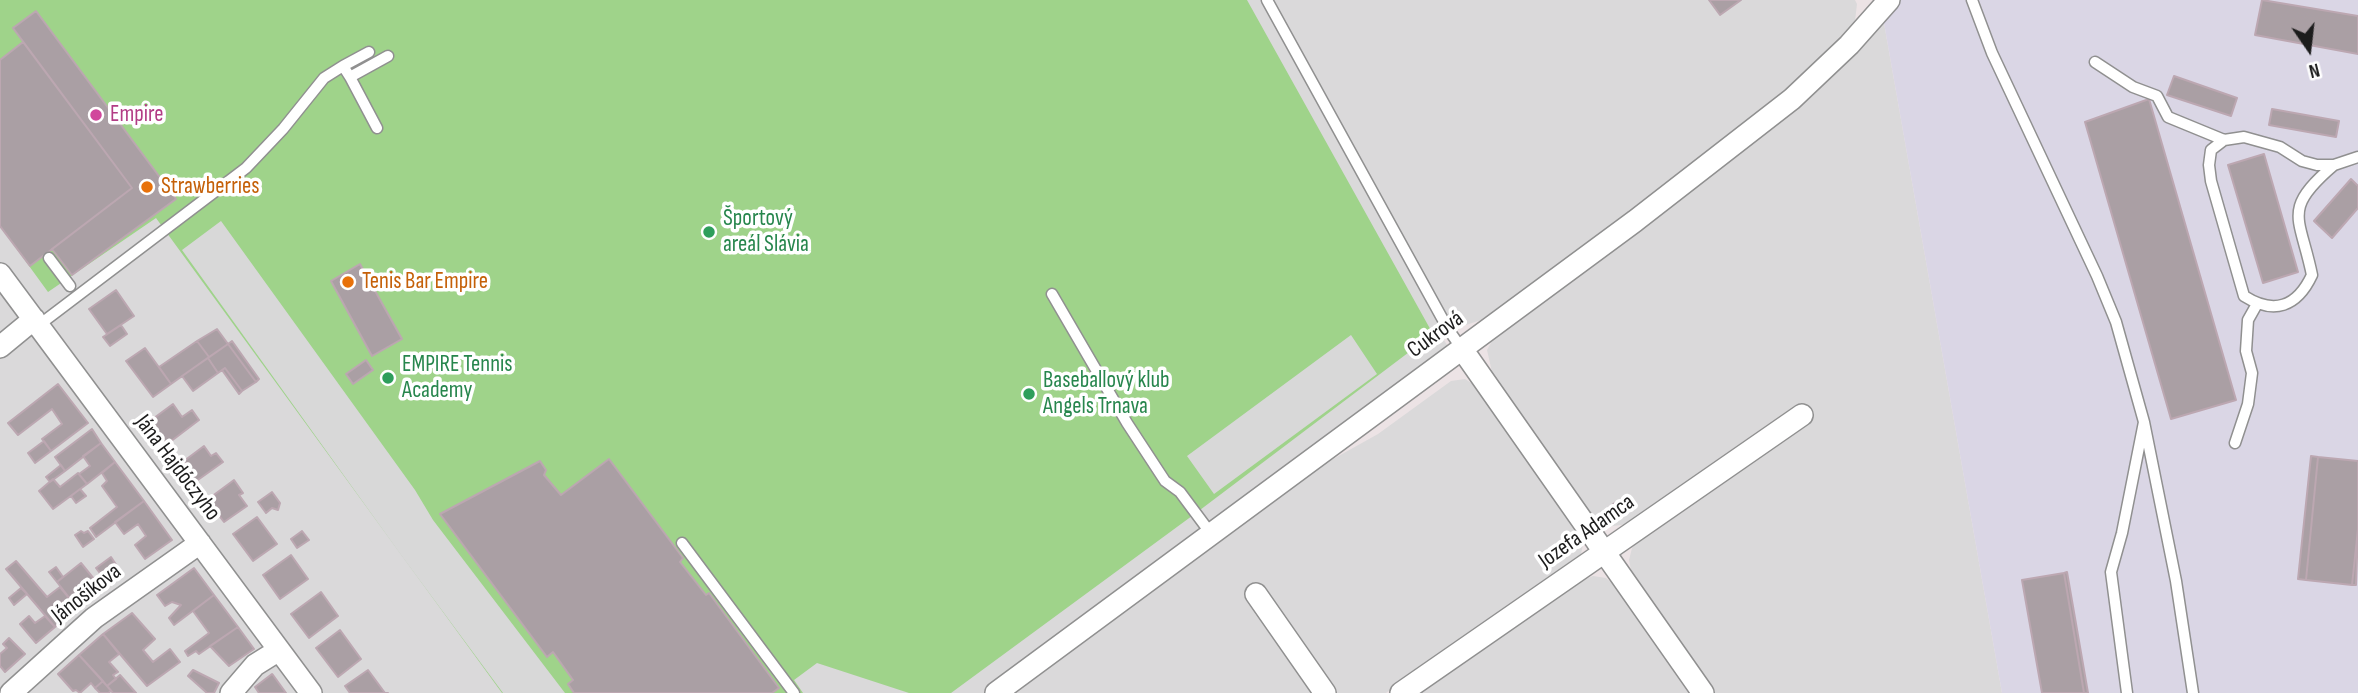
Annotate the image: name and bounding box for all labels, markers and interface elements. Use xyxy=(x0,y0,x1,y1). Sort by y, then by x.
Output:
north arrow xyxy=(2274,14,2344,84)
text: N xyxy=(2306,57,2322,82)
place label: Empire xyxy=(110,101,164,129)
marker: Empire xyxy=(88,107,104,123)
place label: Strawberries xyxy=(161,173,260,201)
marker: Strawberries xyxy=(139,179,155,195)
place label: Športový areál Slávia xyxy=(723,205,809,259)
marker: Športový areál Slávia xyxy=(701,224,717,240)
place label: Tenis Bar Empire xyxy=(362,268,488,296)
marker: Tenis Bar Empire xyxy=(340,274,356,290)
street label: Cukrová xyxy=(1403,305,1469,365)
place label: EMPIRE Tennis Academy xyxy=(402,351,513,405)
place label: Baseballový klub Angels Trnava xyxy=(1043,367,1170,421)
marker: EMPIRE Tennis Academy xyxy=(380,370,396,386)
marker: Baseballový klub Angels Trnava xyxy=(1021,386,1037,402)
street label: Jána Hajdóczyho xyxy=(128,410,226,526)
street label: Jozefa Adamca xyxy=(1534,489,1640,575)
street label: Jánošíkova xyxy=(47,558,127,630)

